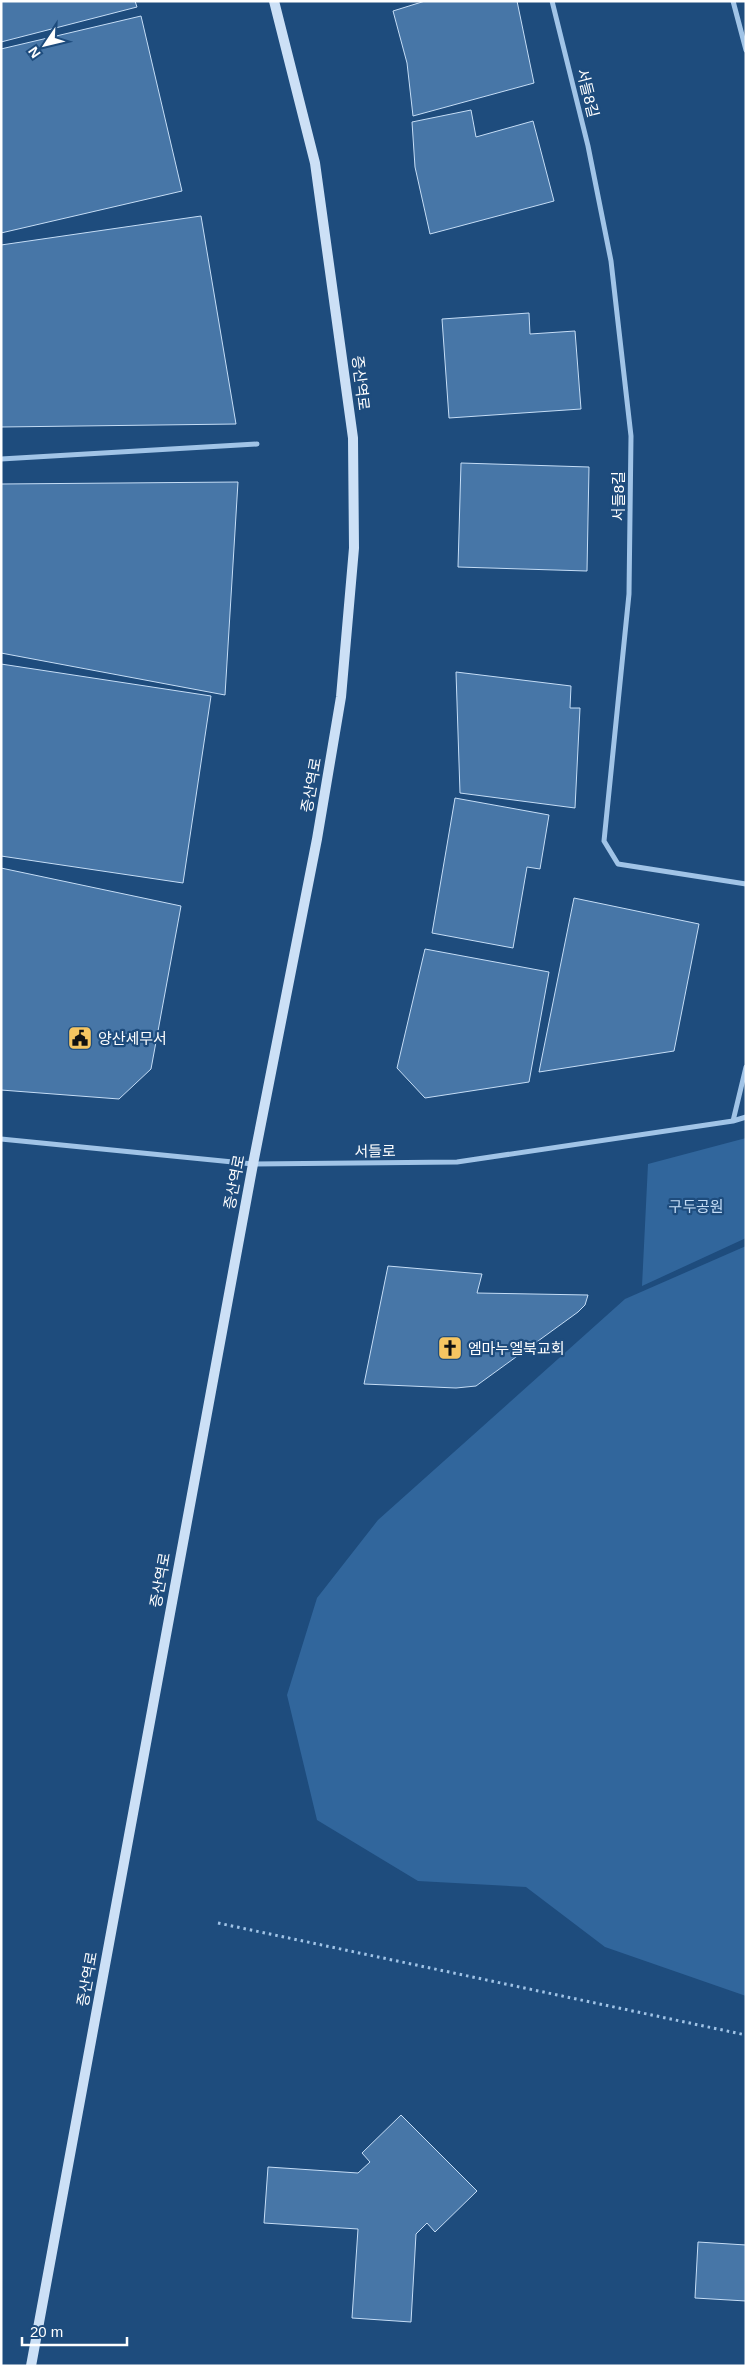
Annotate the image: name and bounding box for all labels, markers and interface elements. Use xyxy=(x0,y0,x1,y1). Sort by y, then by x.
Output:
north arrow xyxy=(20,20,70,70)
text: N xyxy=(25,44,44,61)
street label: 서들8길 xyxy=(574,67,602,119)
street label: 증산역로 xyxy=(349,355,373,411)
street label: 서들8길 xyxy=(610,471,627,521)
street label: 증산역로 xyxy=(298,756,324,814)
public building icon: 양산세무서 xyxy=(67,1025,93,1051)
place label: 양산세무서 xyxy=(98,1030,167,1047)
street label: 서들로 xyxy=(354,1142,396,1160)
street label: 증산역로 xyxy=(220,1153,248,1211)
park label: 구두공원 xyxy=(668,1198,724,1215)
church icon: 엠마누엘북교회 xyxy=(437,1335,463,1361)
place label: 엠마누엘북교회 xyxy=(468,1340,565,1357)
street label: 증산역로 xyxy=(147,1551,173,1609)
street label: 증산역로 xyxy=(74,1950,100,2008)
scale bar xyxy=(22,2314,128,2346)
text: 20 m xyxy=(30,2323,63,2340)

